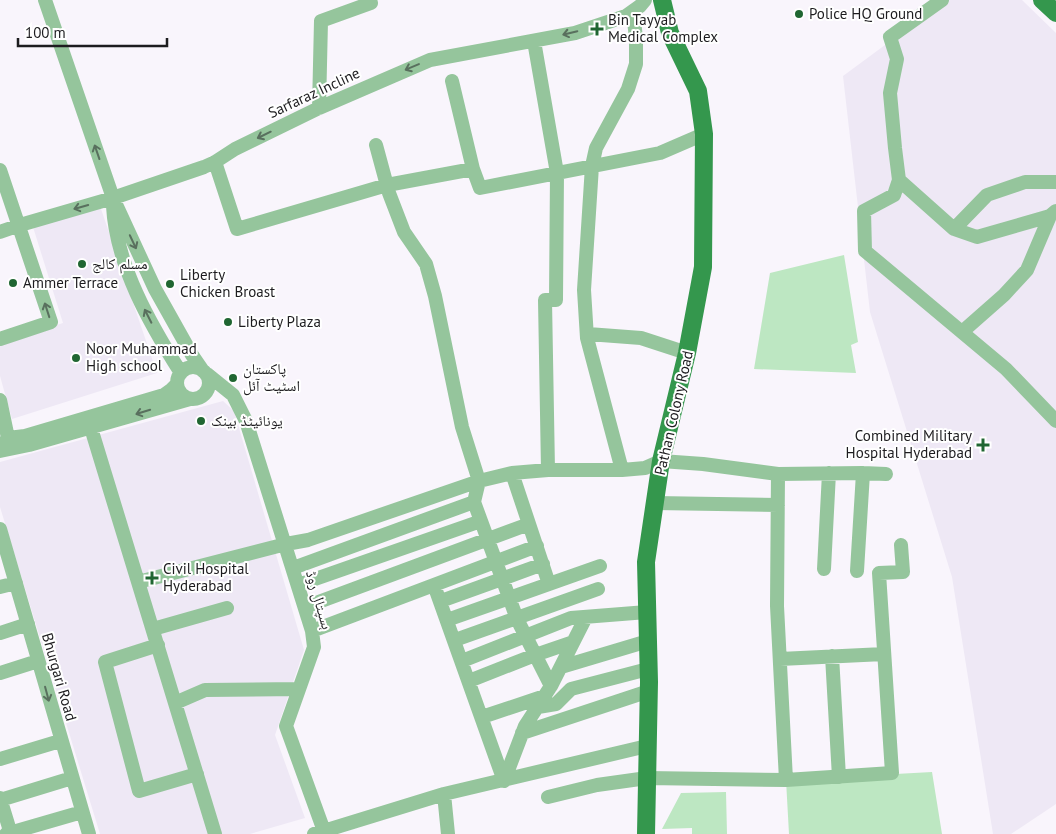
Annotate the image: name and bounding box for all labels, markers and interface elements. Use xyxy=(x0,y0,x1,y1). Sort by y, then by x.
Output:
place label: Police HQ Ground xyxy=(809,4,922,23)
marker: Police HQ Ground xyxy=(793,8,805,20)
place label: Bin Tayyab Medical Complex xyxy=(608,10,718,46)
scale bar xyxy=(18,15,166,47)
marker: Bin Tayyab Medical Complex xyxy=(590,22,604,36)
text: 100 m xyxy=(25,23,66,42)
one-way arrow xyxy=(563,29,579,38)
street label: Sarfaraz Incline xyxy=(265,63,363,122)
one-way arrow xyxy=(405,63,420,73)
one-way arrow xyxy=(257,131,272,140)
one-way arrow xyxy=(92,144,101,160)
one-way arrow xyxy=(73,203,89,212)
one-way arrow xyxy=(129,234,139,249)
place label: مسلم کالج xyxy=(92,254,148,274)
marker: مسلم کالج xyxy=(76,258,88,270)
place label: Liberty Chicken Broast xyxy=(180,265,275,301)
place label: Ammer Terrace xyxy=(23,273,118,292)
marker: Ammer Terrace xyxy=(7,277,19,289)
marker: Liberty Chicken Broast xyxy=(164,278,176,290)
one-way arrow xyxy=(42,303,51,319)
one-way arrow xyxy=(143,308,153,323)
place label: Liberty Plaza xyxy=(238,312,321,331)
marker: Liberty Plaza xyxy=(222,316,234,328)
place label: Noor Muhammad High school xyxy=(86,339,197,375)
street label: Pathan Colony Road xyxy=(650,349,697,477)
marker: Noor Muhammad High school xyxy=(70,352,82,364)
place label: پاکستان اسٹیٹ آئل xyxy=(243,359,300,396)
marker: پاکستان اسٹیٹ آئل xyxy=(227,372,239,384)
one-way arrow xyxy=(135,408,151,418)
place label: یونائیٹڈ بینک xyxy=(211,411,283,430)
marker: یونائیٹڈ بینک xyxy=(195,415,207,427)
place label: Combined Military Hospital Hyderabad xyxy=(846,426,972,462)
marker: Combined Military Hospital Hyderabad xyxy=(976,438,990,452)
place label: Civil Hospital Hyderabad xyxy=(163,559,249,595)
street label: ہسپتال روڈ xyxy=(301,568,337,632)
marker: Civil Hospital Hyderabad xyxy=(145,571,159,585)
street label: Bhurgari Road xyxy=(38,631,81,723)
one-way arrow xyxy=(43,685,53,701)

